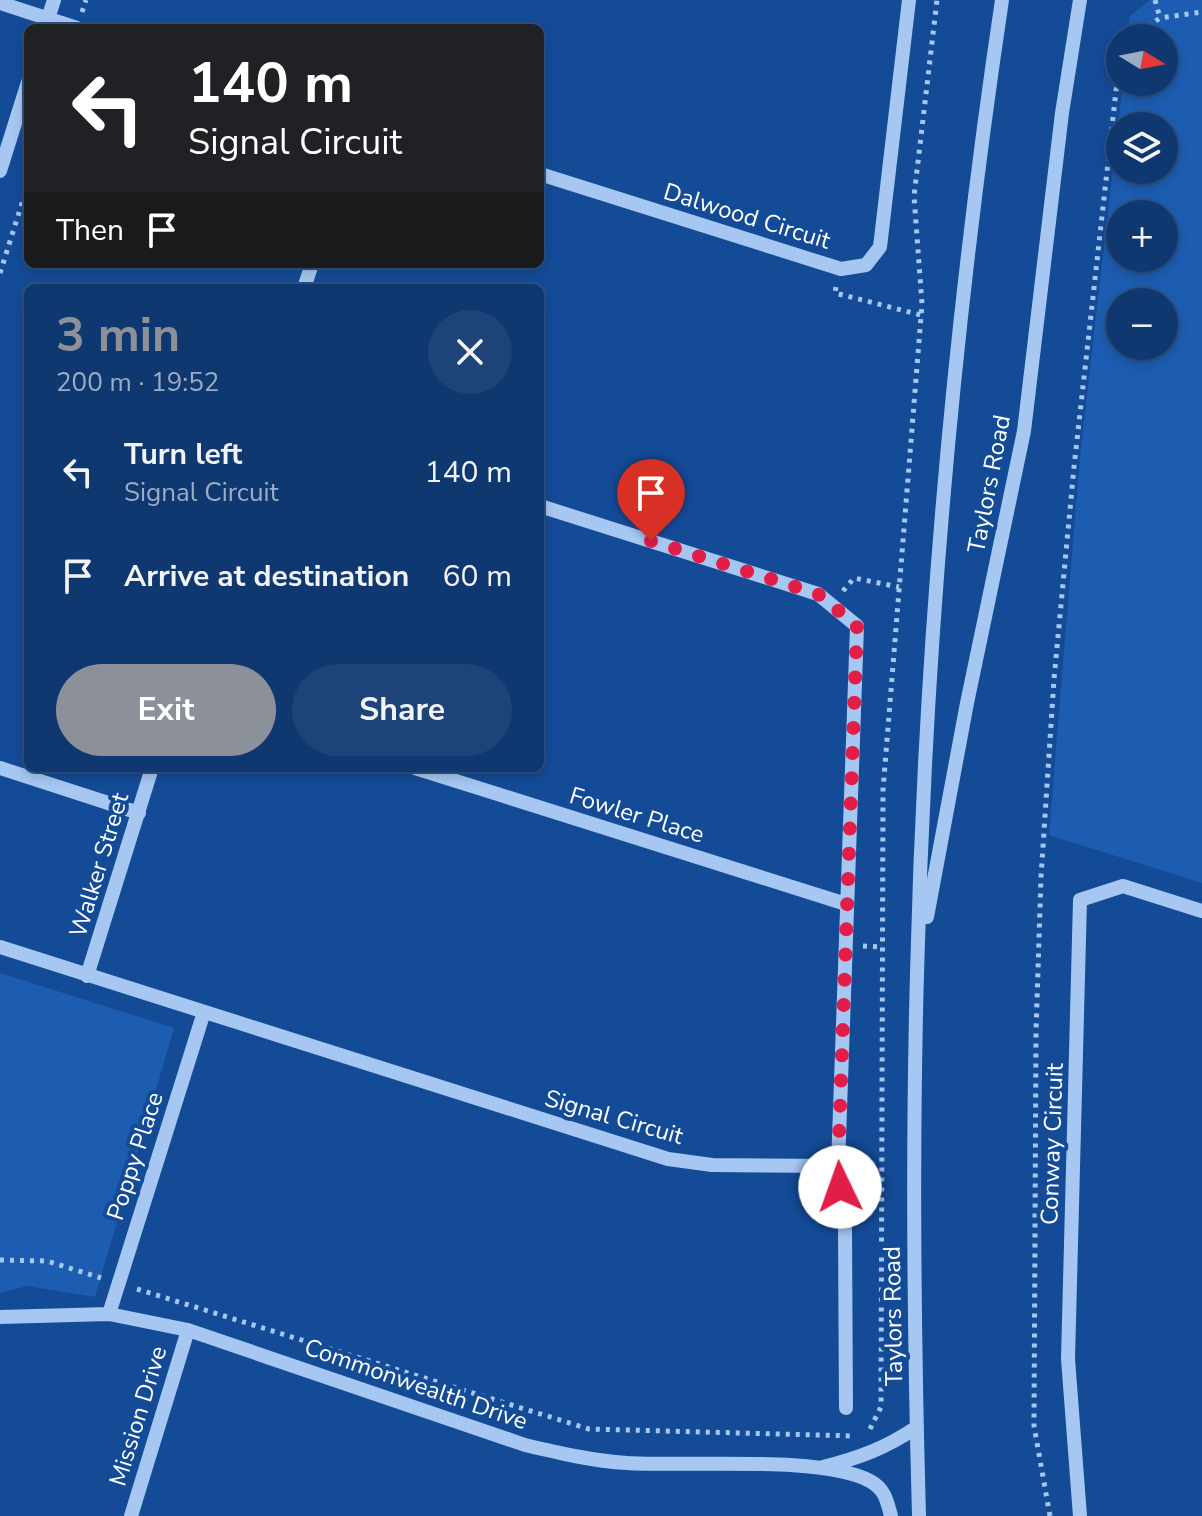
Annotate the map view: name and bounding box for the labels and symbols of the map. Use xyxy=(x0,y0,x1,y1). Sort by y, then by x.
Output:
north arrow xyxy=(1106,24,1178,96)
street label: Dalwood Circuit xyxy=(660,175,835,257)
street label: Taylors Road xyxy=(960,412,1018,556)
pin xyxy=(617,459,685,541)
street label: Fowler Place xyxy=(566,779,708,851)
street label: Walker Street xyxy=(62,788,136,941)
street label: Conway Circuit xyxy=(1033,1062,1071,1225)
street label: Signal Circuit xyxy=(541,1082,688,1152)
street label: Poppy Place xyxy=(99,1088,171,1224)
position arrow xyxy=(798,1145,882,1229)
street label: Taylors Road xyxy=(876,1246,910,1386)
street label: Commonwealth Drive xyxy=(300,1331,532,1437)
street label: Mission Drive xyxy=(102,1342,174,1490)

